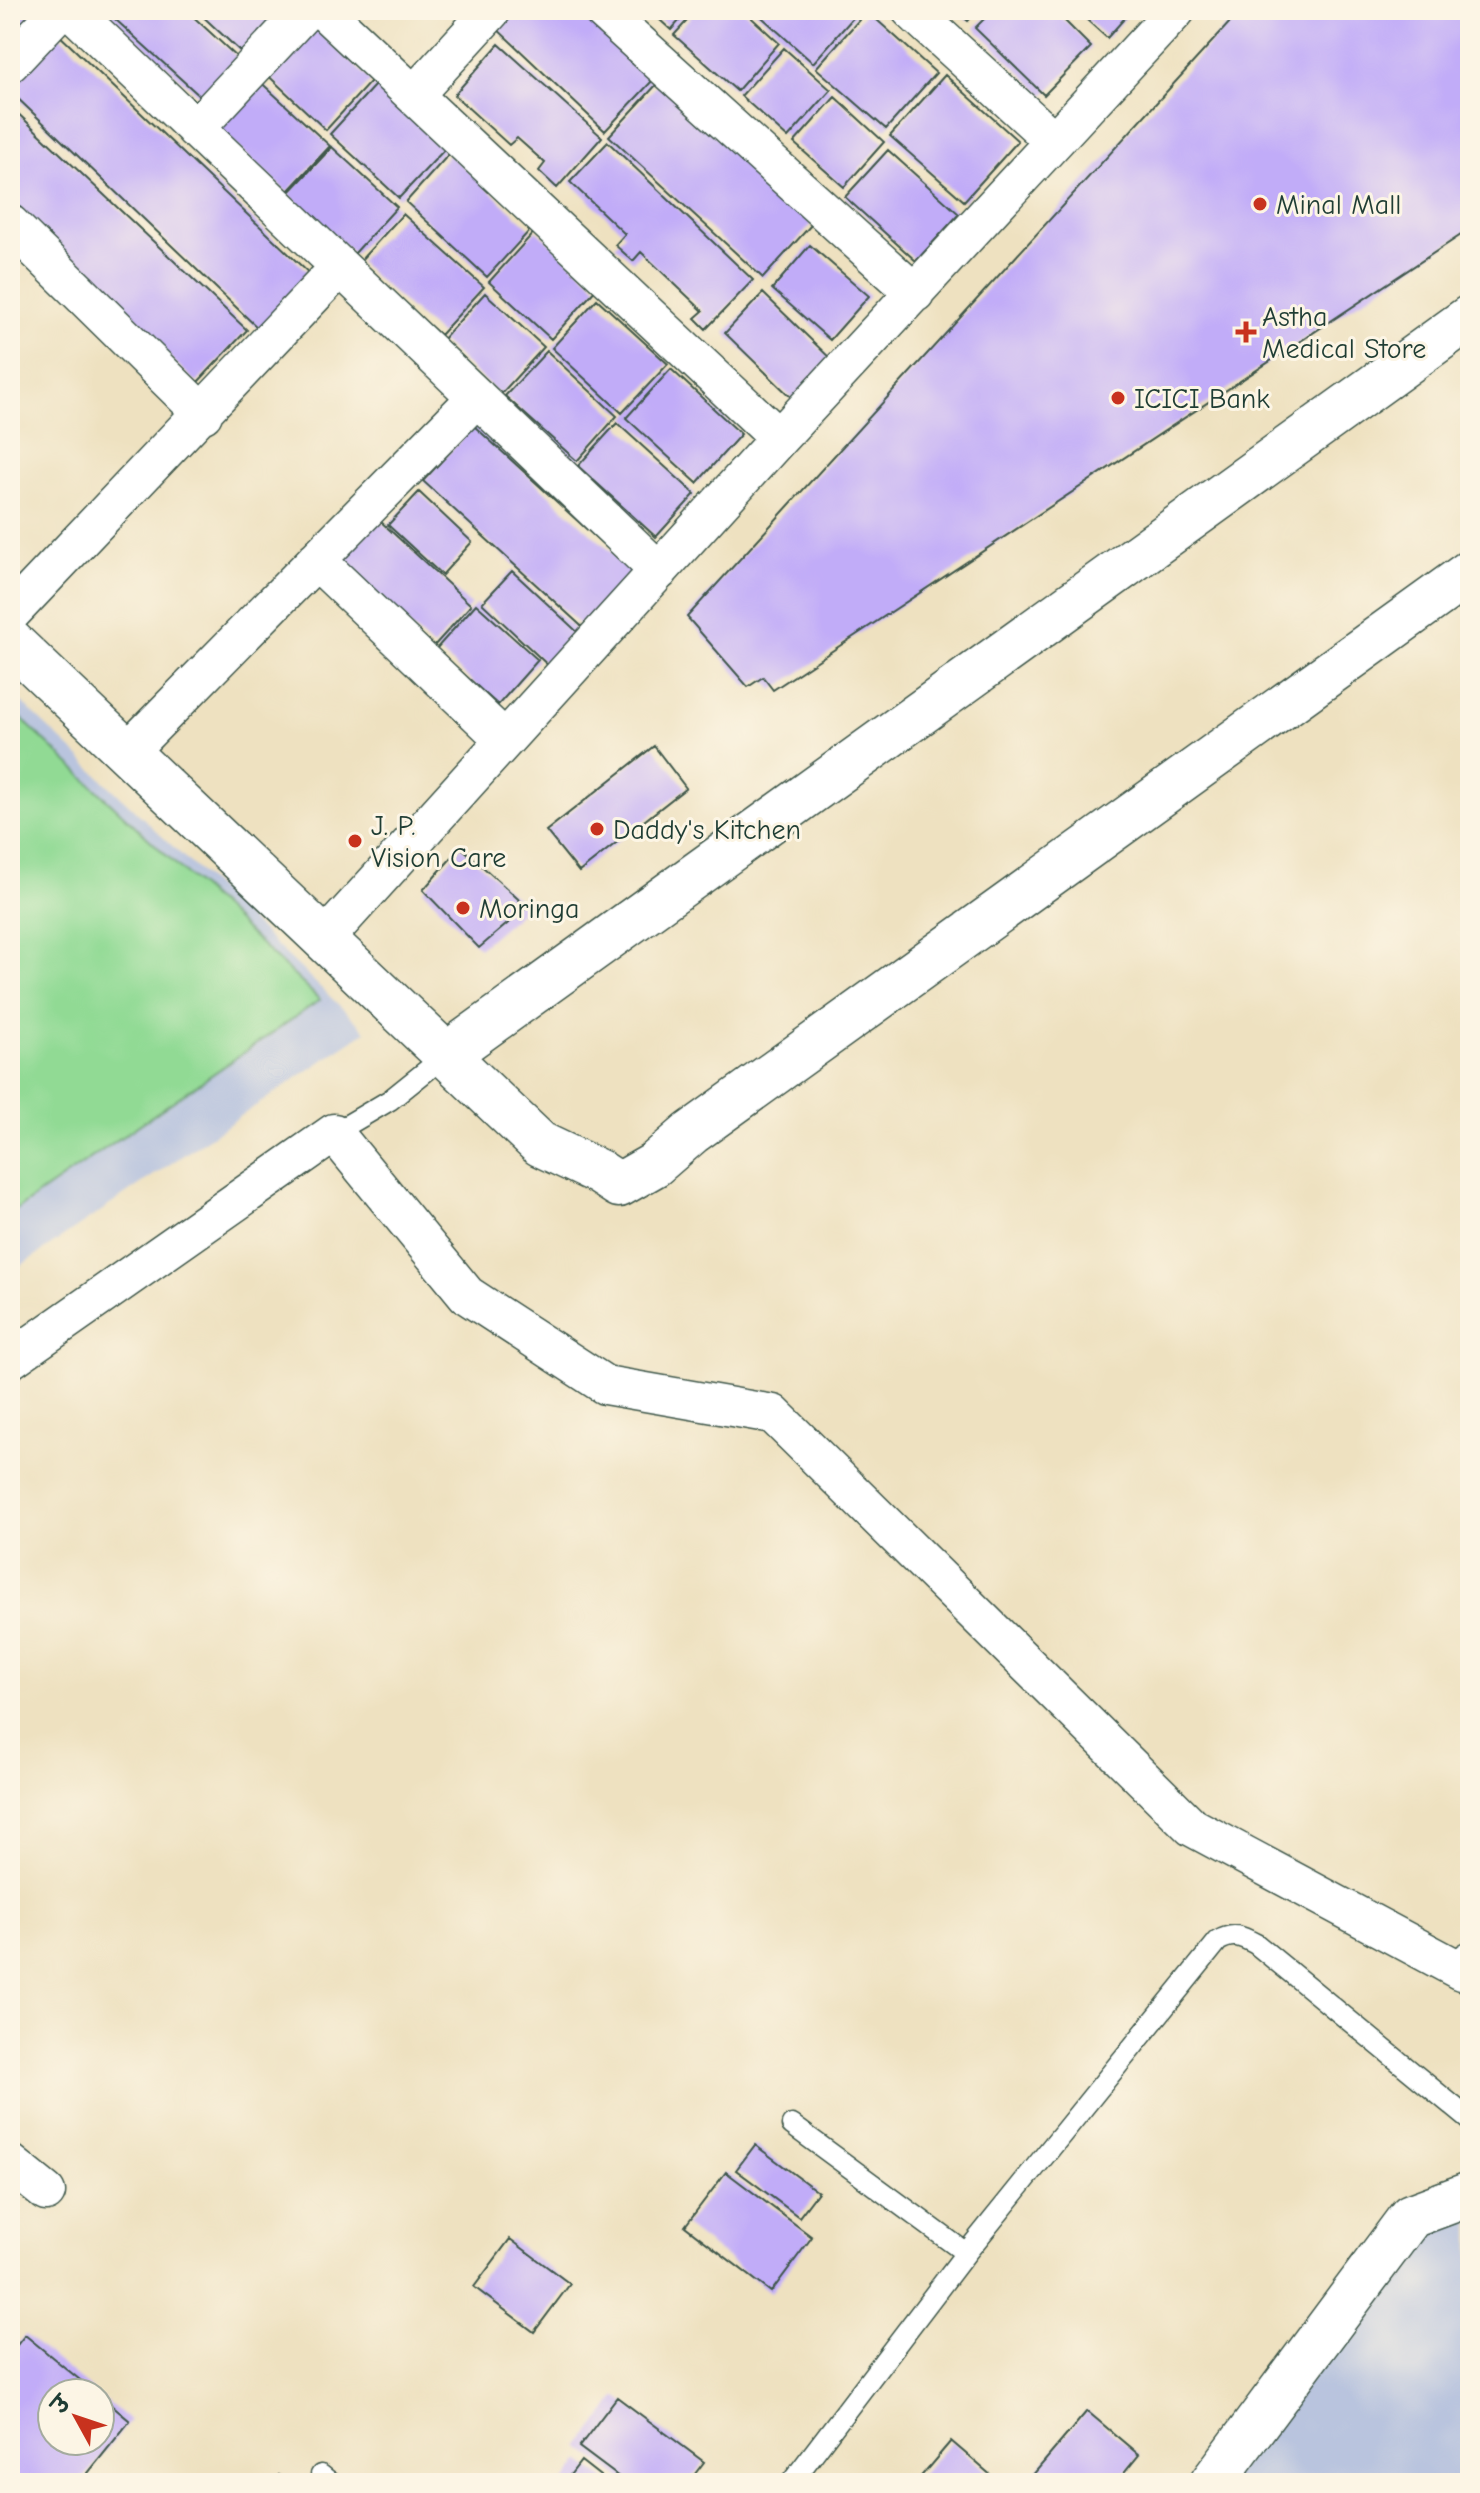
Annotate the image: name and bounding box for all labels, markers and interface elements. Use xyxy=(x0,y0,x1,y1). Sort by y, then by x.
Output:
place label: Minal Mall xyxy=(1276,189,1401,221)
marker: Minal Mall xyxy=(1251,195,1269,213)
place label: Astha Medical Store xyxy=(1262,301,1426,365)
marker: Astha Medical Store xyxy=(1237,323,1255,341)
place label: ICICI Bank xyxy=(1134,383,1270,415)
marker: ICICI Bank xyxy=(1109,389,1127,407)
place label: J. P. Vision Care xyxy=(371,810,506,874)
place label: Daddy's Kitchen xyxy=(613,814,801,846)
marker: Daddy's Kitchen xyxy=(588,820,606,838)
marker: J. P. Vision Care xyxy=(346,832,364,850)
place label: Moringa xyxy=(479,893,580,925)
marker: Moringa xyxy=(454,899,472,917)
north arrow xyxy=(36,2377,116,2457)
text: उ xyxy=(45,2389,78,2420)

